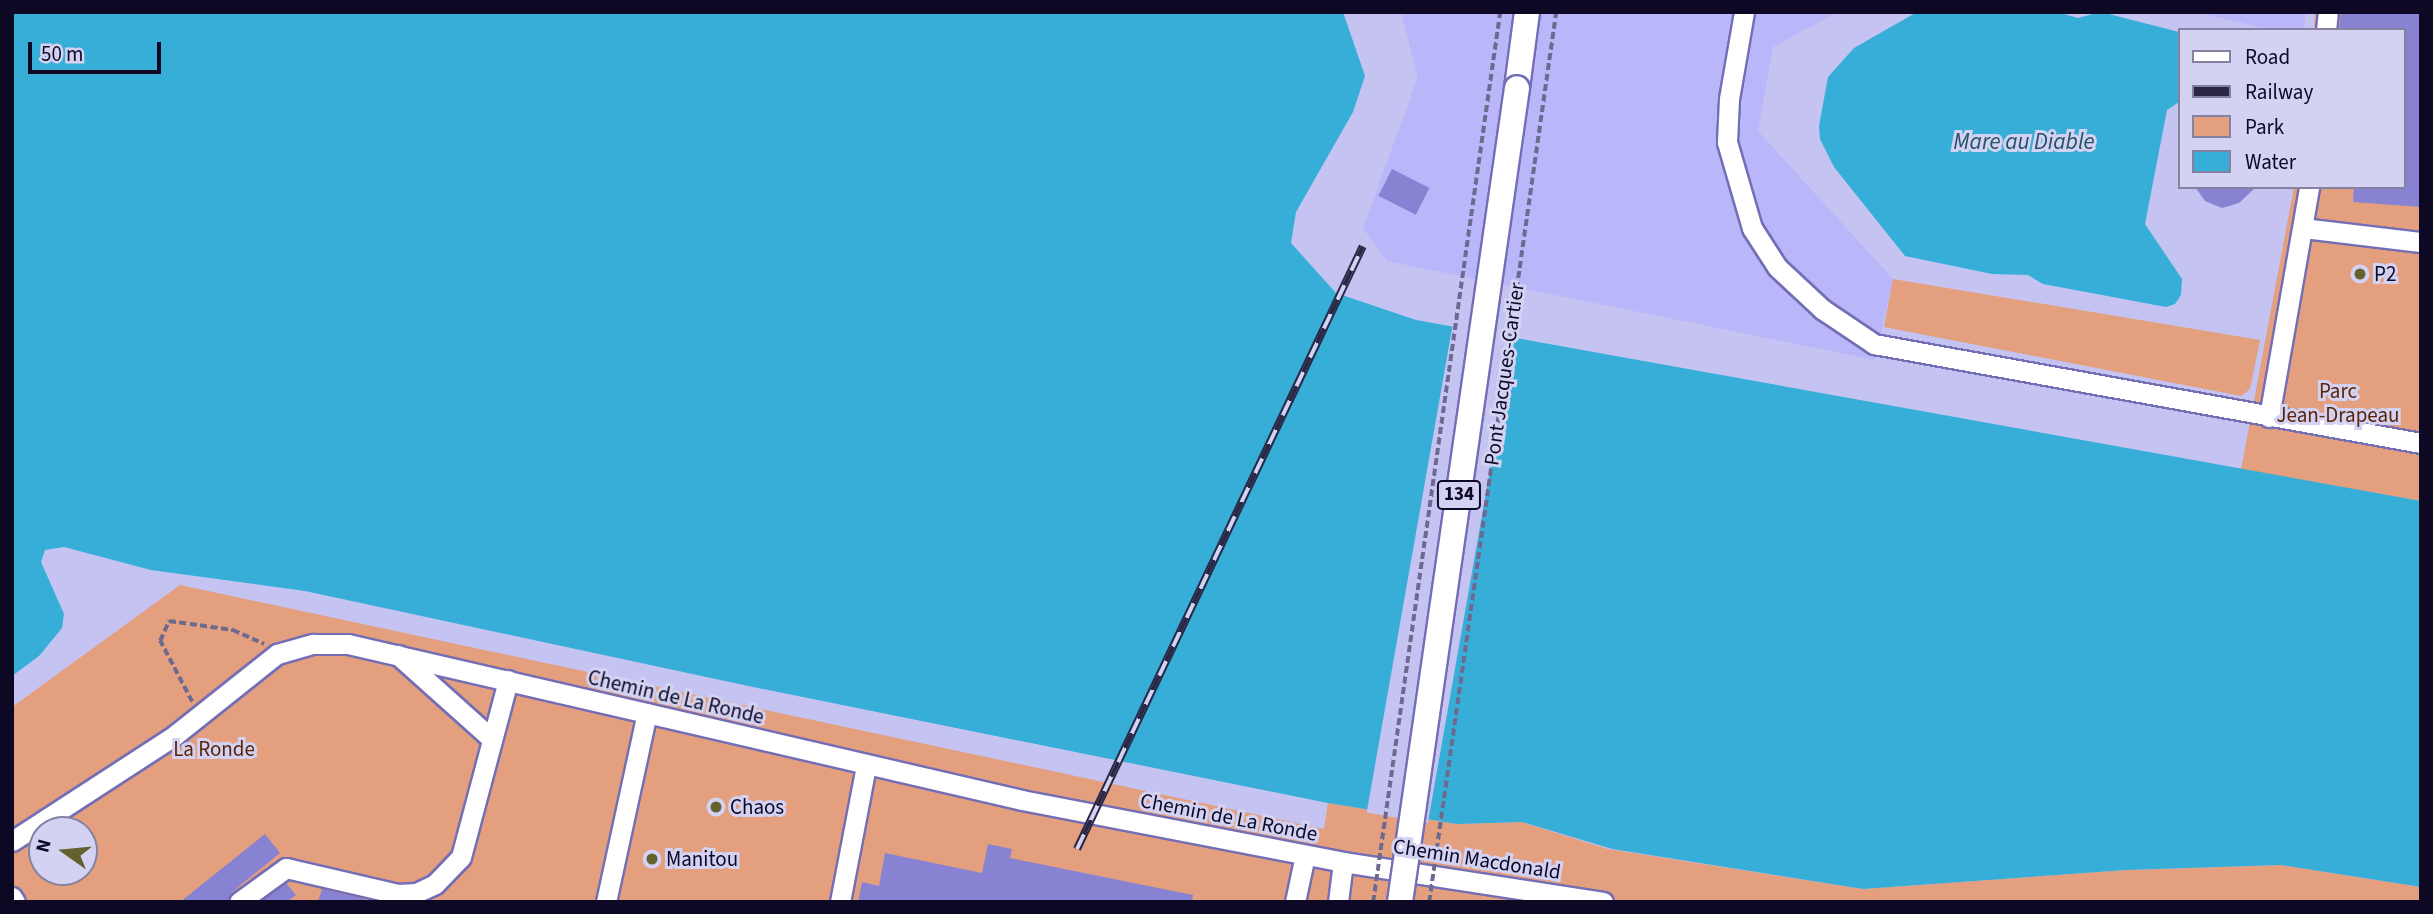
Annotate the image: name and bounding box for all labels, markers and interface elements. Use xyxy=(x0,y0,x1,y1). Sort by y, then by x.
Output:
scale bar xyxy=(32,28,164,72)
legend xyxy=(2178,28,2405,189)
text: 50 m xyxy=(41,39,83,69)
text: Road xyxy=(2245,42,2290,72)
text: Railway xyxy=(2245,77,2313,107)
text: Park xyxy=(2245,112,2284,142)
water label: Mare au Diable xyxy=(1953,128,2095,156)
text: Water xyxy=(2245,147,2296,177)
place label: P2 xyxy=(2374,261,2396,287)
marker: P2 xyxy=(2352,266,2368,282)
street label: Pont Jacques-Cartier xyxy=(1479,281,1529,467)
park label: Parc Jean-Drapeau xyxy=(2277,378,2399,428)
road number: 134 xyxy=(1436,480,1482,510)
street label: Chemin de La Ronde xyxy=(585,664,767,730)
park label: La Ronde xyxy=(173,736,255,762)
street label: Chemin de La Ronde xyxy=(1138,787,1320,847)
place label: Chaos xyxy=(730,794,784,820)
marker: Chaos xyxy=(708,799,724,815)
north arrow xyxy=(28,816,98,886)
street label: Chemin Macdonald xyxy=(1391,833,1563,885)
text: N xyxy=(29,836,59,856)
place label: Manitou xyxy=(666,846,738,872)
marker: Manitou xyxy=(644,851,660,867)

